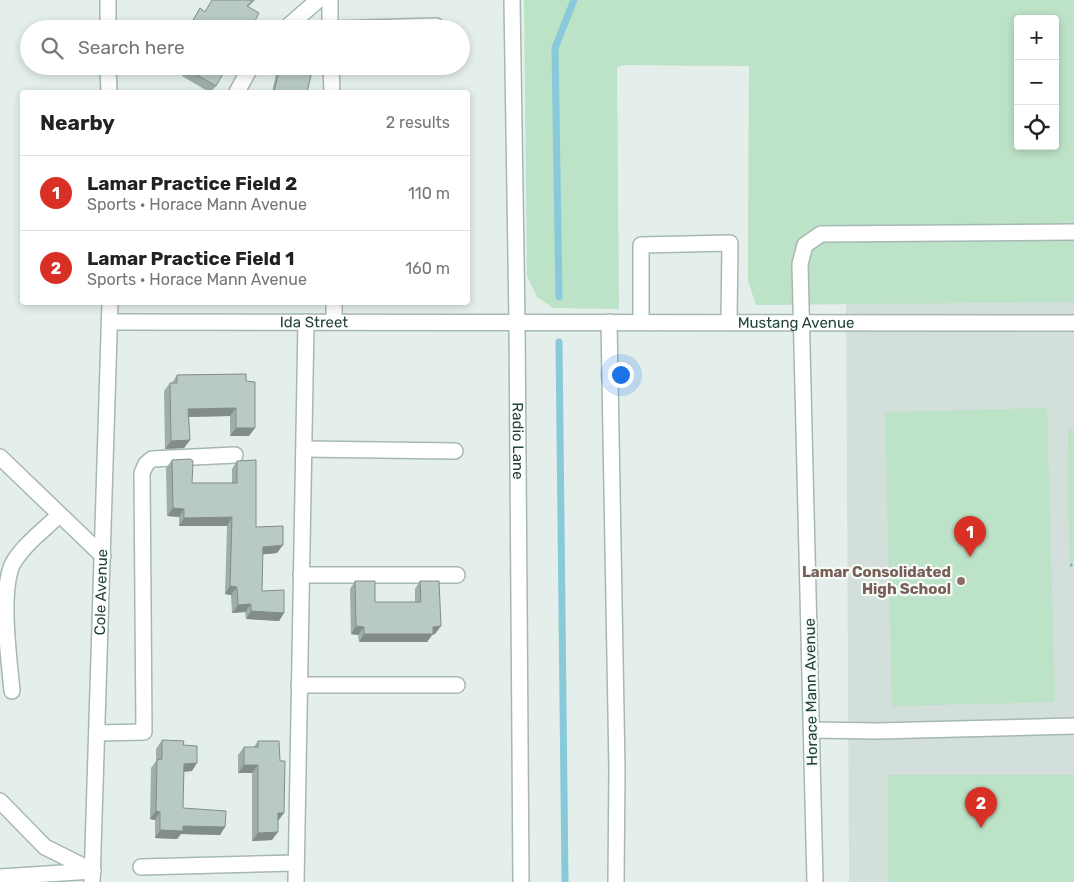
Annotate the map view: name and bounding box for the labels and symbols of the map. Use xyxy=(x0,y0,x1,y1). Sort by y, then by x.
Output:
street label: Ida Street xyxy=(280,313,348,331)
street label: Mustang Avenue xyxy=(738,314,854,332)
your location xyxy=(608,362,634,388)
street label: Radio Lane xyxy=(509,402,527,480)
pin: 1 xyxy=(954,516,986,557)
street label: Cole Avenue xyxy=(91,549,111,636)
place label: Lamar Consolidated High School xyxy=(802,563,951,598)
marker: Lamar Consolidated High School xyxy=(955,575,967,587)
street label: Horace Mann Avenue xyxy=(801,618,821,766)
pin: 2 xyxy=(965,787,997,828)

